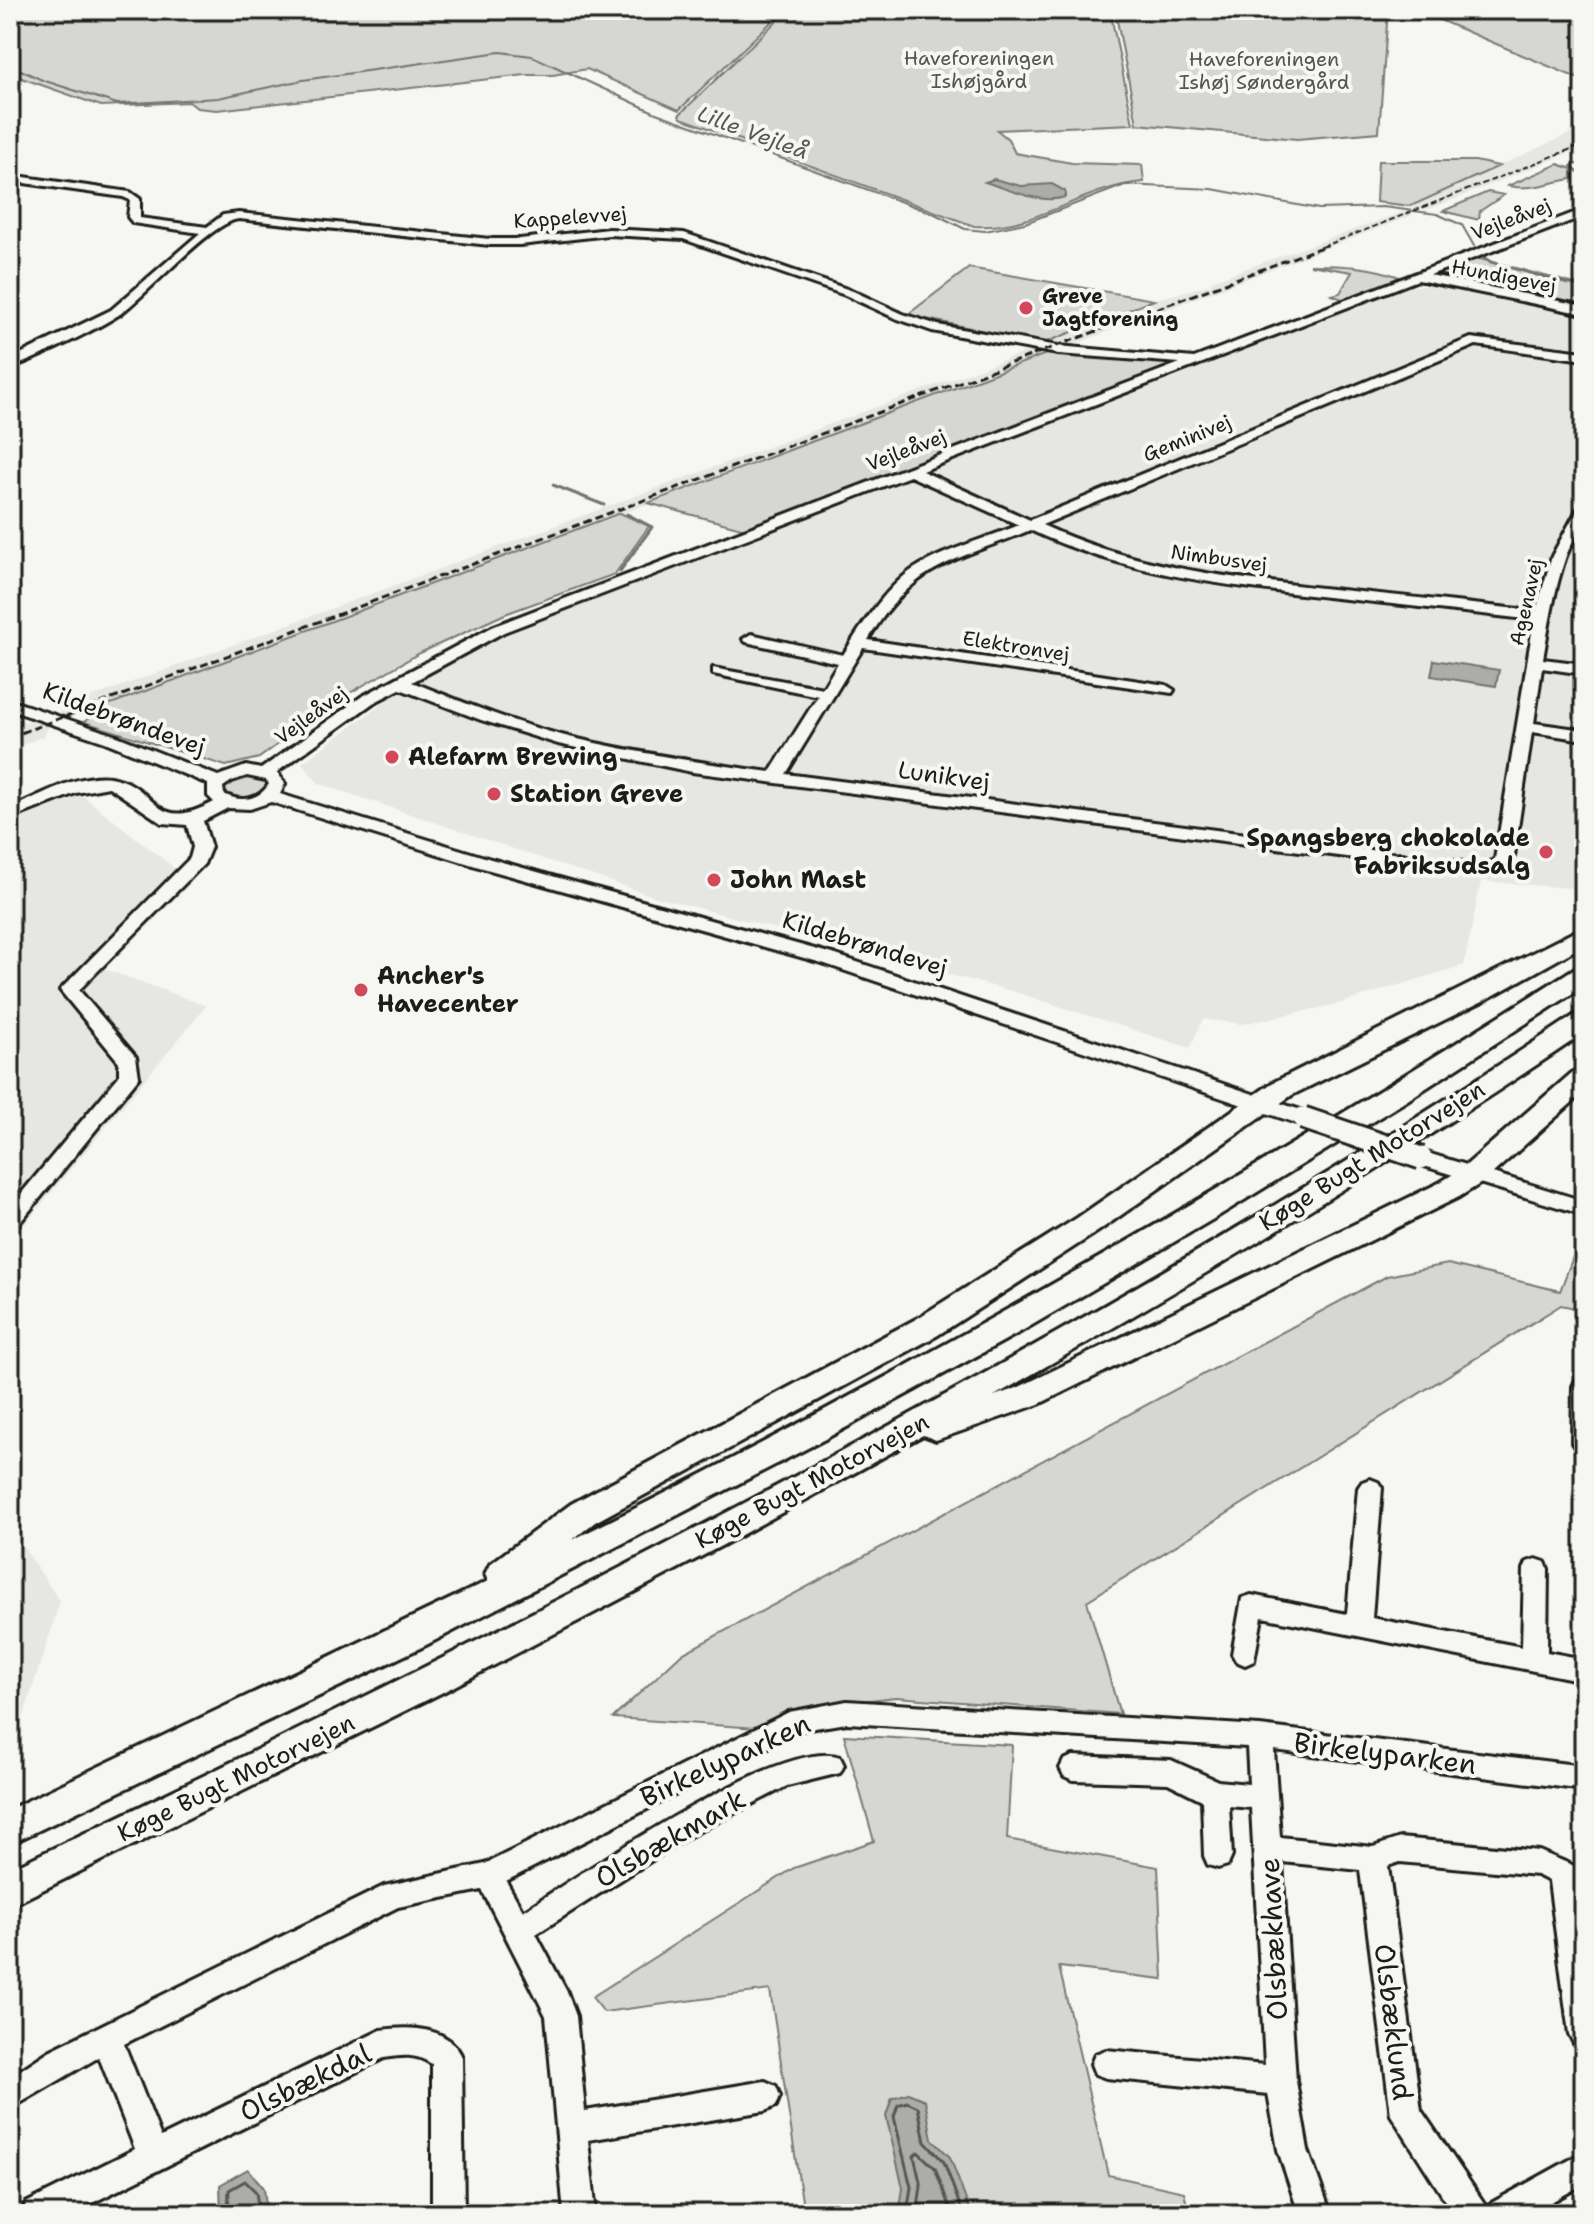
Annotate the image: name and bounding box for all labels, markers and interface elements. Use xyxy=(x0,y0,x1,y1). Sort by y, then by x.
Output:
park label: Haveforeningen Ishøjgård xyxy=(904,45,1054,94)
park label: Haveforeningen Ishøj Søndergård xyxy=(1179,46,1350,95)
water label: Lille Vejleå xyxy=(693,99,813,166)
street label: Vejleåvej xyxy=(1467,192,1555,246)
street label: Kappelevvej xyxy=(513,200,627,234)
street label: Hundigevej xyxy=(1449,253,1559,299)
place label: Greve Jagtforening xyxy=(1042,283,1178,332)
marker: Greve Jagtforening xyxy=(1017,299,1035,317)
street label: Geminivej xyxy=(1139,409,1235,467)
street label: Vejleåvej xyxy=(862,423,950,477)
street label: Nimbusvej xyxy=(1169,538,1269,578)
street label: Agenavej xyxy=(1503,556,1549,648)
street label: Elektronvej xyxy=(961,625,1071,667)
street label: Kildebrøndevej xyxy=(38,675,210,763)
street label: Vejleåvej xyxy=(270,680,352,750)
place label: Alefarm Brewing xyxy=(408,741,618,773)
marker: Alefarm Brewing xyxy=(383,748,401,766)
street label: Lunikvej xyxy=(896,754,992,798)
place label: Station Greve xyxy=(510,778,684,810)
marker: Station Greve xyxy=(485,785,503,803)
place label: Spangsberg chokolade Fabriksudsalg xyxy=(1246,822,1530,882)
marker: Spangsberg chokolade Fabriksudsalg xyxy=(1537,843,1555,861)
place label: John Mast xyxy=(730,864,866,896)
marker: John Mast xyxy=(705,871,723,889)
street label: Kildebrøndevej xyxy=(779,904,951,984)
place label: Ancher's Havecenter xyxy=(377,960,519,1020)
marker: Ancher's Havecenter xyxy=(352,981,370,999)
street label: Køge Bugt Motorvejen xyxy=(1253,1073,1491,1239)
street label: Køge Bugt Motorvejen xyxy=(690,1406,934,1556)
street label: Birkelyparken xyxy=(634,1704,816,1816)
street label: Køge Bugt Motorvejen xyxy=(112,1707,360,1849)
street label: Birkelyparken xyxy=(1292,1723,1478,1783)
street label: Olsbækmark xyxy=(588,1780,752,1896)
street label: Olsbækhave xyxy=(1250,1857,1296,2021)
street label: Olsbæklund xyxy=(1366,1941,1422,2103)
street label: Olsbækdal xyxy=(233,2034,378,2130)

